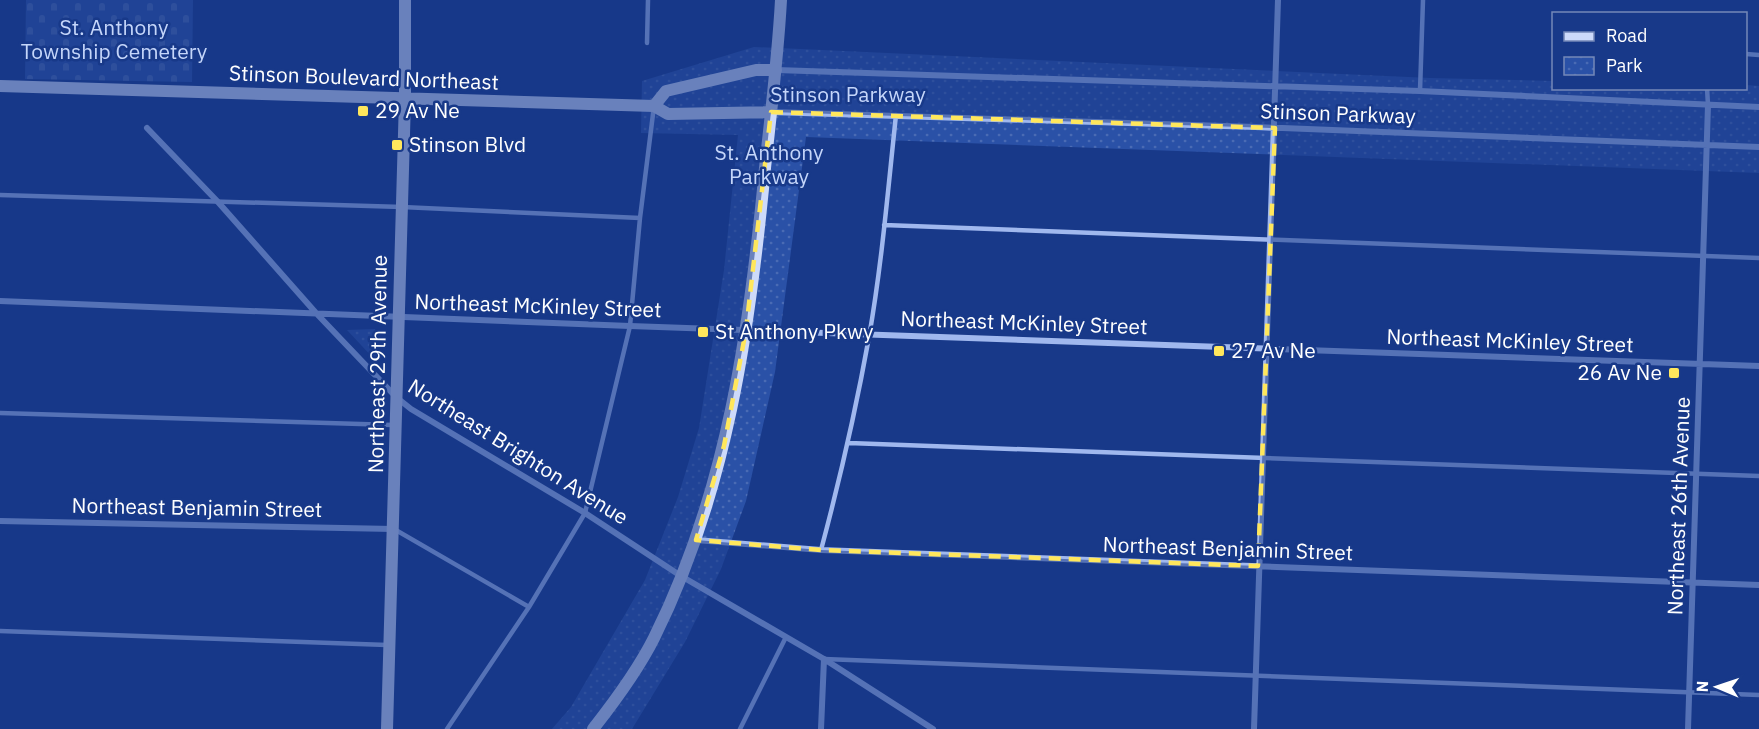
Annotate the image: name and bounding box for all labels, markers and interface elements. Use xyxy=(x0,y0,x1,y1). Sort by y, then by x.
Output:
legend xyxy=(1552,12,1747,90)
park label: St. Anthony Township Cemetery xyxy=(21,13,208,65)
text: Road xyxy=(1606,24,1647,47)
text: Park xyxy=(1606,54,1643,77)
street label: Stinson Boulevard Northeast xyxy=(229,58,499,96)
park label: Stinson Parkway xyxy=(770,80,926,108)
place label: 29 Av Ne xyxy=(375,96,460,124)
street label: Stinson Parkway xyxy=(1260,96,1417,130)
marker: 29 Av Ne xyxy=(356,104,370,118)
place label: Stinson Blvd xyxy=(409,130,526,158)
marker: Stinson Blvd xyxy=(390,138,404,152)
park label: St. Anthony Parkway xyxy=(715,138,824,190)
street label: Northeast 29th Avenue xyxy=(361,255,393,473)
street label: Northeast McKinley Street xyxy=(414,287,662,323)
street label: Northeast McKinley Street xyxy=(900,304,1148,340)
place label: St Anthony Pkwy xyxy=(715,317,874,345)
street label: Northeast McKinley Street xyxy=(1386,322,1634,358)
marker: St Anthony Pkwy xyxy=(696,325,710,339)
place label: 27 Av Ne xyxy=(1231,336,1316,364)
marker: 27 Av Ne xyxy=(1212,344,1226,358)
place label: 26 Av Ne xyxy=(1577,358,1662,386)
marker: 26 Av Ne xyxy=(1667,366,1681,380)
street label: Northeast Brighton Avenue xyxy=(403,372,634,530)
street label: Northeast 26th Avenue xyxy=(1660,396,1696,616)
street label: Northeast Benjamin Street xyxy=(72,491,323,523)
street label: Northeast Benjamin Street xyxy=(1102,530,1354,566)
north arrow xyxy=(1687,657,1747,717)
text: N xyxy=(1692,680,1712,693)

